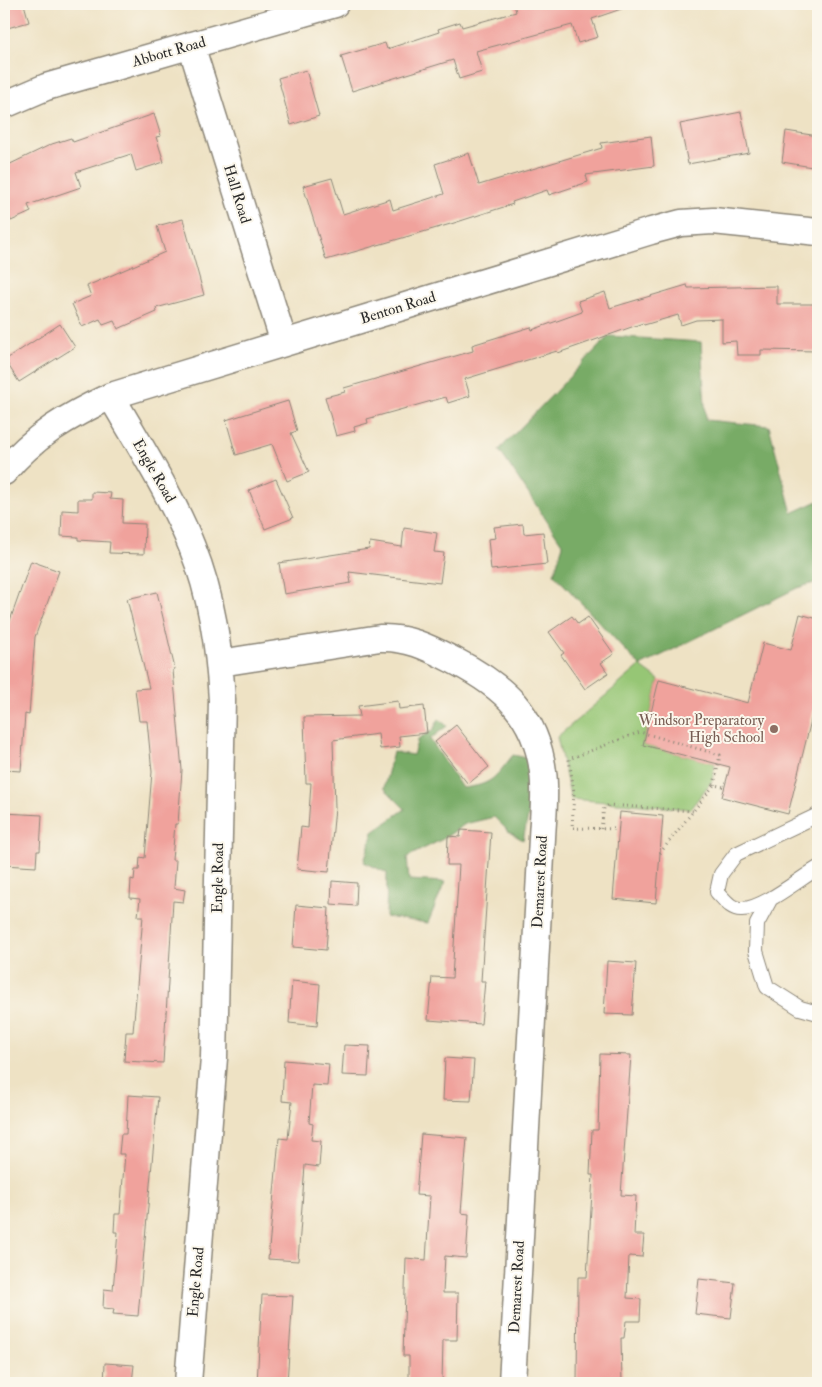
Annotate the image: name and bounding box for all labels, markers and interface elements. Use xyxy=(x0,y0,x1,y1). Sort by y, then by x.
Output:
street label: Abbott Road xyxy=(129,32,209,72)
street label: Hall Road xyxy=(219,162,255,226)
street label: Benton Road xyxy=(358,287,439,328)
street label: Engle Road xyxy=(128,436,180,507)
place label: Windsor Preparatory High School xyxy=(637,711,764,747)
marker: Windsor Preparatory High School xyxy=(768,723,780,735)
street label: Demarest Road xyxy=(528,835,552,929)
street label: Engle Road xyxy=(208,842,228,913)
street label: Demarest Road xyxy=(505,1240,529,1334)
street label: Engle Road xyxy=(183,1245,209,1318)

